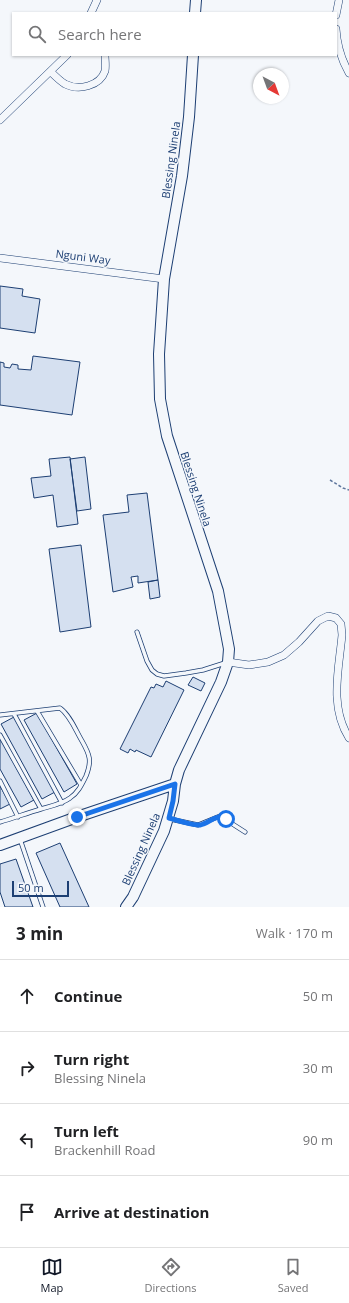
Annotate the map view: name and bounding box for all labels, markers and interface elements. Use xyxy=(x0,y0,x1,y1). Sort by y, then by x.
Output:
search box xyxy=(12,12,337,56)
icon: search xyxy=(26,23,48,45)
text: Search here xyxy=(58,24,142,44)
north arrow xyxy=(253,68,289,104)
street label: Blessing Ninela xyxy=(158,120,183,199)
street label: Nguni Way xyxy=(55,246,112,267)
street label: Blessing Ninela xyxy=(177,450,216,528)
route end xyxy=(68,808,86,826)
street label: Blessing Ninela xyxy=(118,810,163,887)
route start xyxy=(217,810,235,828)
scale bar xyxy=(12,879,69,898)
text: 50 m xyxy=(18,880,44,895)
text: 3 min xyxy=(16,922,63,945)
text: Walk · 170 m xyxy=(256,924,333,942)
icon: ahead xyxy=(16,985,38,1007)
text: Continue xyxy=(54,986,122,1006)
text: 50 m xyxy=(303,987,333,1005)
text: Turn right xyxy=(54,1049,129,1069)
icon: right xyxy=(16,1057,38,1079)
text: 30 m xyxy=(303,1059,333,1077)
text: Blessing Ninela xyxy=(54,1069,146,1087)
text: Turn left xyxy=(54,1121,119,1141)
icon: left xyxy=(16,1129,38,1151)
text: 90 m xyxy=(303,1131,333,1149)
text: Brackenhill Road xyxy=(54,1141,155,1159)
icon: arrive xyxy=(16,1201,38,1223)
text: Arrive at destination xyxy=(54,1202,209,1222)
tab: Map xyxy=(41,1256,63,1295)
tab: Directions xyxy=(145,1256,197,1295)
tab: Saved xyxy=(278,1256,308,1295)

